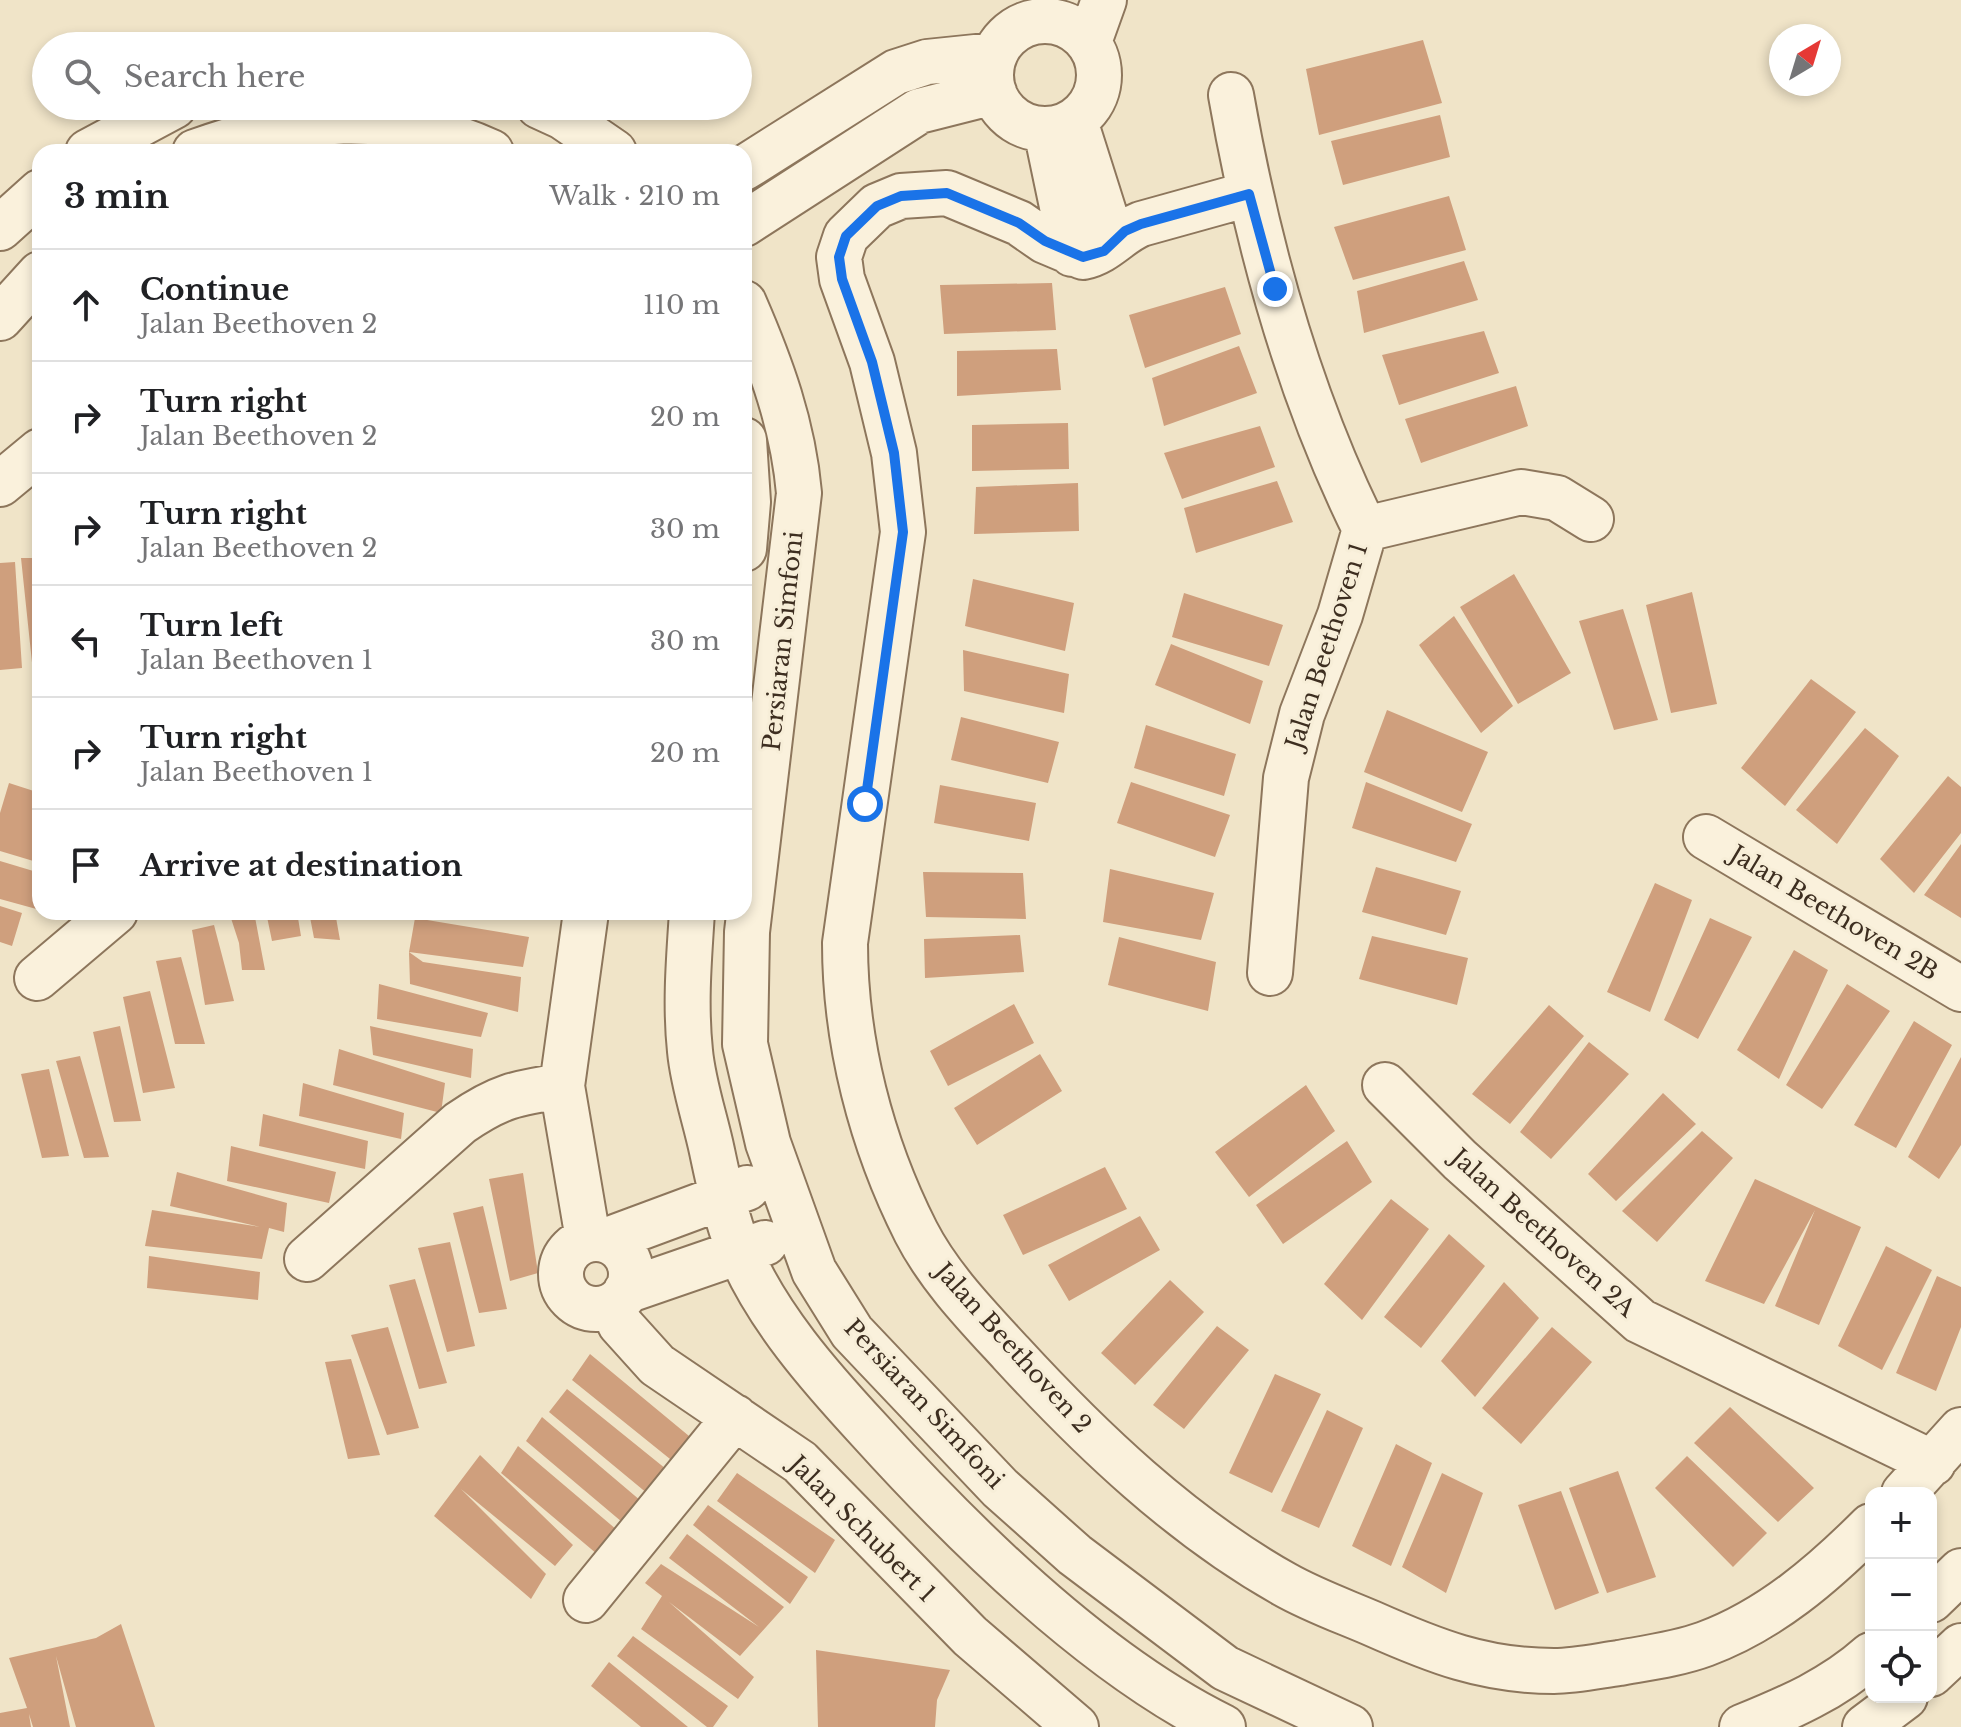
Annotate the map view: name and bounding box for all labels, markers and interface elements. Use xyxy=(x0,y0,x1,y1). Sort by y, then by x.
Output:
north arrow xyxy=(1769,24,1841,96)
search box xyxy=(32,32,752,120)
icon: search xyxy=(60,54,104,98)
text: Search here xyxy=(124,58,305,95)
text: 3 min xyxy=(64,175,169,217)
text: Walk · 210 m xyxy=(549,180,720,212)
text: Continue xyxy=(140,271,289,308)
route end xyxy=(1257,271,1293,307)
icon: ahead xyxy=(64,283,108,327)
text: 110 m xyxy=(643,289,720,321)
text: Jalan Beethoven 2 xyxy=(140,308,378,340)
text: Turn right xyxy=(140,383,307,420)
icon: right xyxy=(64,395,108,439)
text: 20 m xyxy=(650,401,720,433)
text: Jalan Beethoven 2 xyxy=(140,420,378,452)
text: Turn right xyxy=(140,495,307,532)
icon: right xyxy=(64,507,108,551)
text: 30 m xyxy=(650,513,720,545)
street label: Persiaran Simfoni xyxy=(757,530,808,752)
text: Jalan Beethoven 2 xyxy=(140,532,378,564)
street label: Jalan Beethoven 1 xyxy=(1279,539,1374,756)
text: Turn left xyxy=(140,607,283,644)
icon: left xyxy=(64,619,108,663)
text: 30 m xyxy=(650,625,720,657)
text: Jalan Beethoven 1 xyxy=(140,644,373,676)
text: Turn right xyxy=(140,719,307,756)
icon: right xyxy=(64,731,108,775)
text: 20 m xyxy=(650,737,720,769)
text: Jalan Beethoven 1 xyxy=(140,756,373,788)
route start xyxy=(847,786,883,822)
street label: Jalan Beethoven 2B xyxy=(1722,837,1944,986)
icon: arrive xyxy=(64,843,108,887)
text: Arrive at destination xyxy=(140,847,463,884)
street label: Jalan Beethoven 2A xyxy=(1443,1140,1642,1323)
street label: Jalan Beethoven 2 xyxy=(927,1254,1098,1439)
street label: Persiaran Simfoni xyxy=(838,1313,1010,1494)
street label: Jalan Schubert 1 xyxy=(781,1447,942,1608)
map controls xyxy=(1865,1487,1937,1703)
button: + xyxy=(1865,1487,1937,1559)
button: − xyxy=(1865,1559,1937,1631)
button: locate xyxy=(1865,1631,1937,1703)

